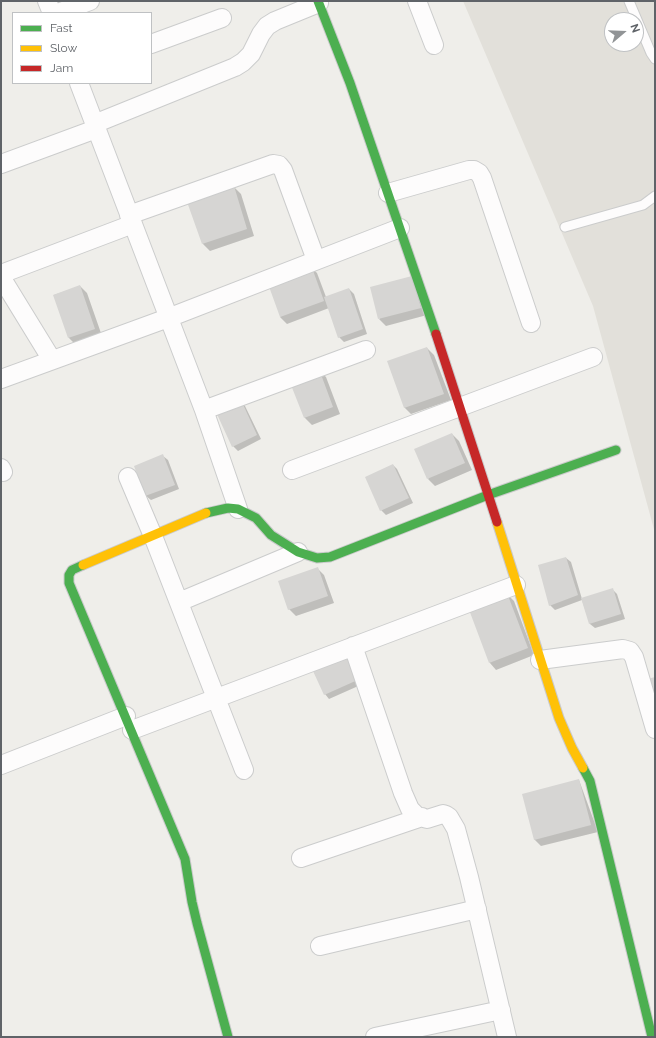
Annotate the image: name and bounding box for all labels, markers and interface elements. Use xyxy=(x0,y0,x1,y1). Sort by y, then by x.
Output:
legend xyxy=(12,12,152,84)
north arrow xyxy=(604,12,644,52)
text: Fast xyxy=(50,21,73,35)
text: N xyxy=(627,22,642,34)
text: Slow xyxy=(50,41,77,55)
text: Jam xyxy=(50,61,73,75)

